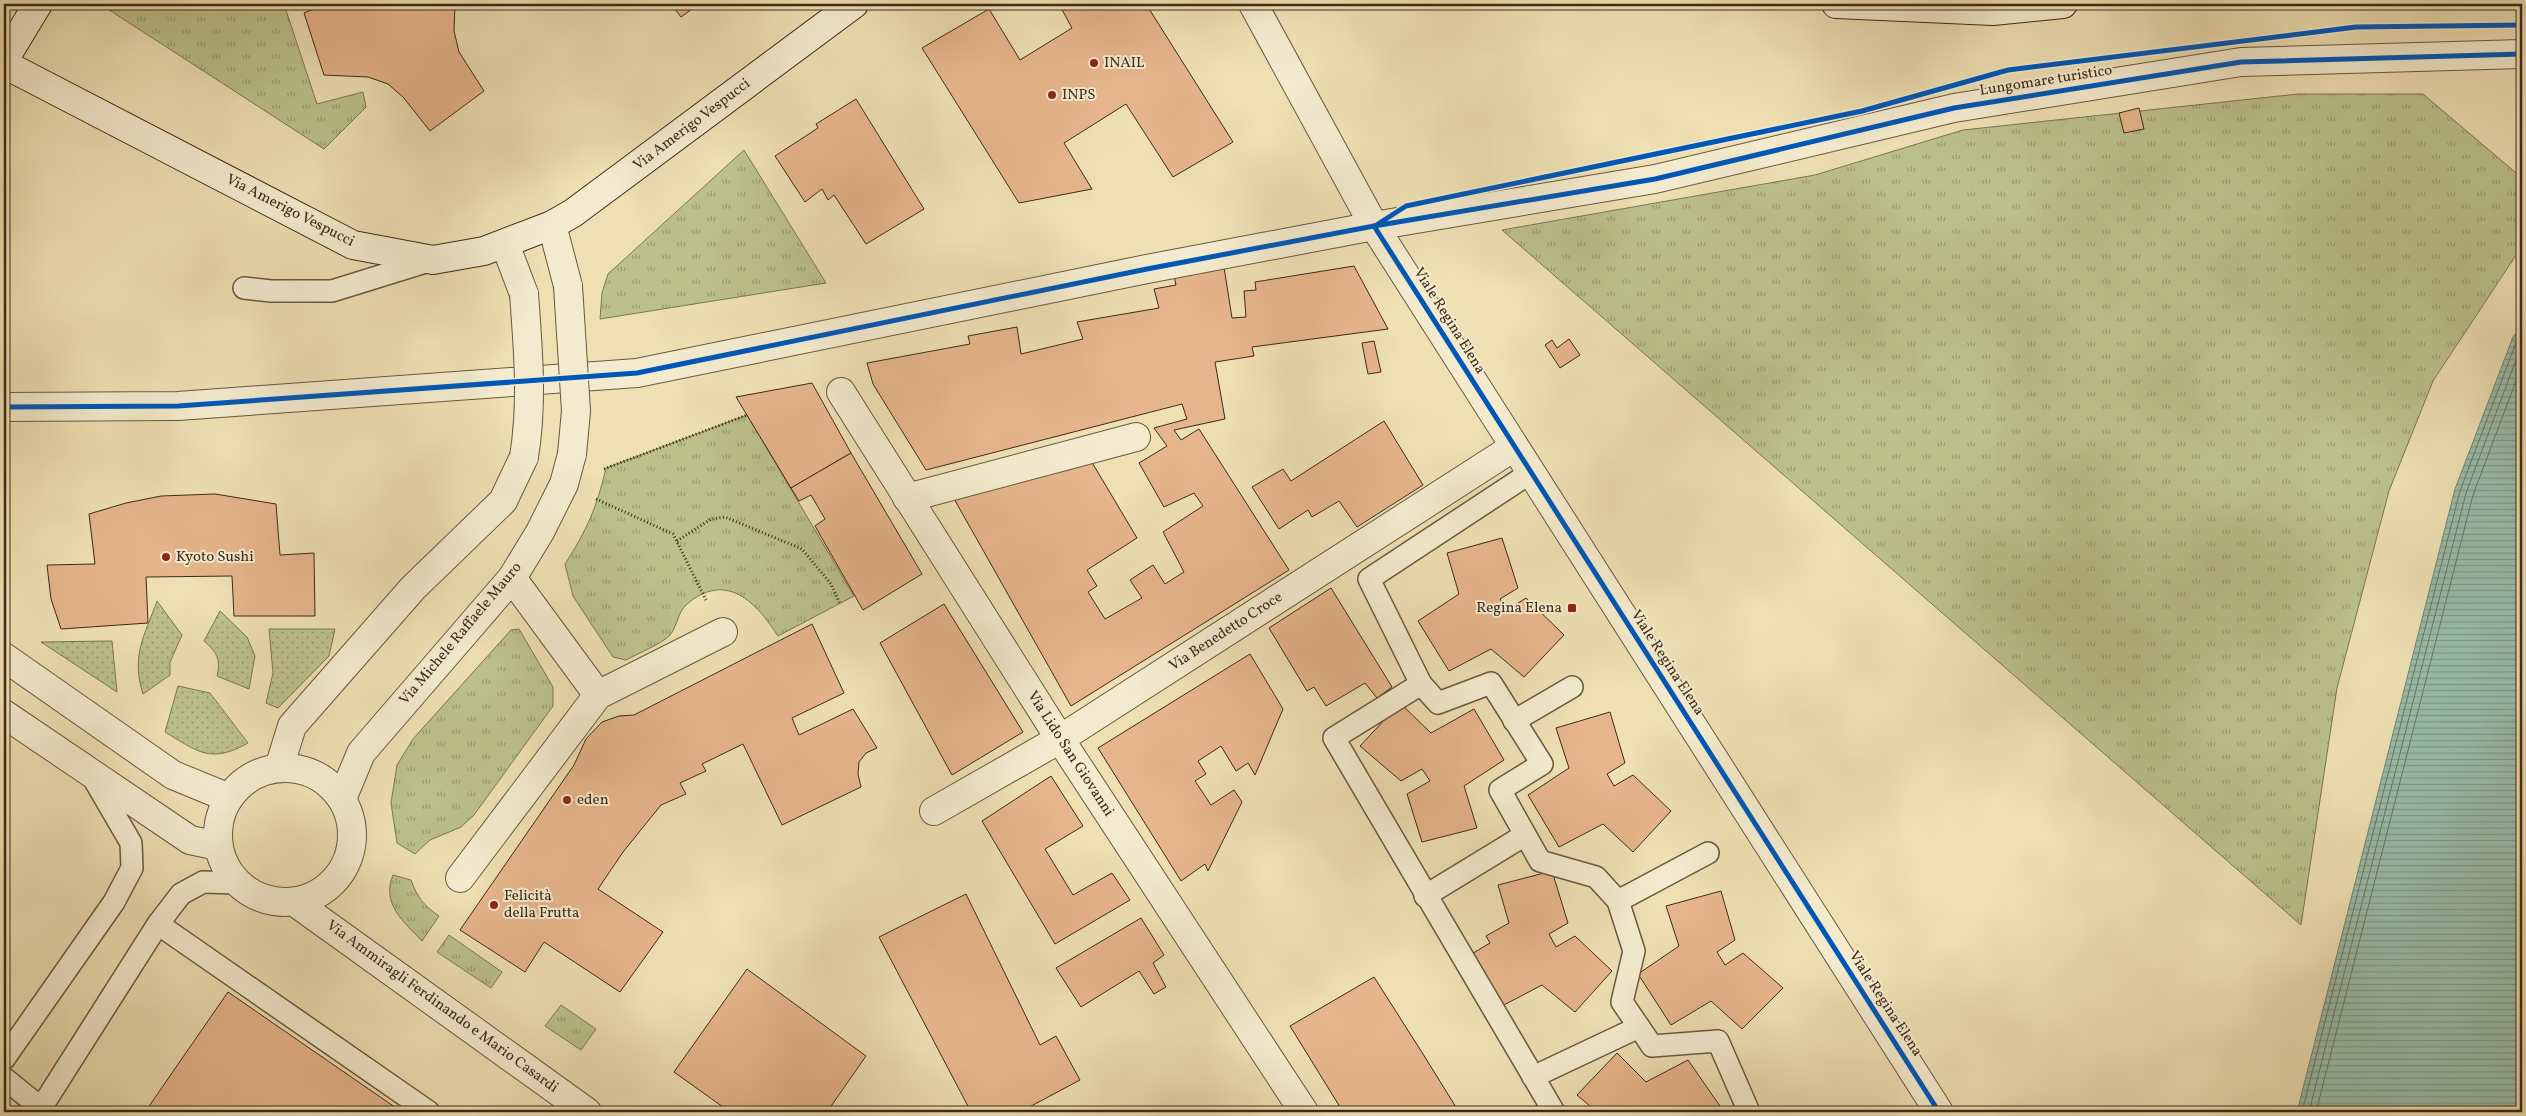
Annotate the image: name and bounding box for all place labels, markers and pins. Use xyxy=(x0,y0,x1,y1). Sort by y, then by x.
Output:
place label: INAIL xyxy=(1104,53,1145,74)
marker: INAIL xyxy=(1088,57,1100,69)
place label: INPS xyxy=(1062,85,1095,106)
marker: INPS xyxy=(1046,89,1058,101)
place label: Kyoto Sushi xyxy=(176,547,254,568)
marker: Kyoto Sushi xyxy=(160,551,172,563)
place label: Regina Elena xyxy=(1476,598,1562,619)
marker: Regina Elena xyxy=(1566,602,1578,614)
place label: eden xyxy=(577,790,609,811)
marker: eden xyxy=(561,794,573,806)
place label: Felicità della Frutta xyxy=(504,886,580,924)
marker: Felicità della Frutta xyxy=(488,899,500,911)

